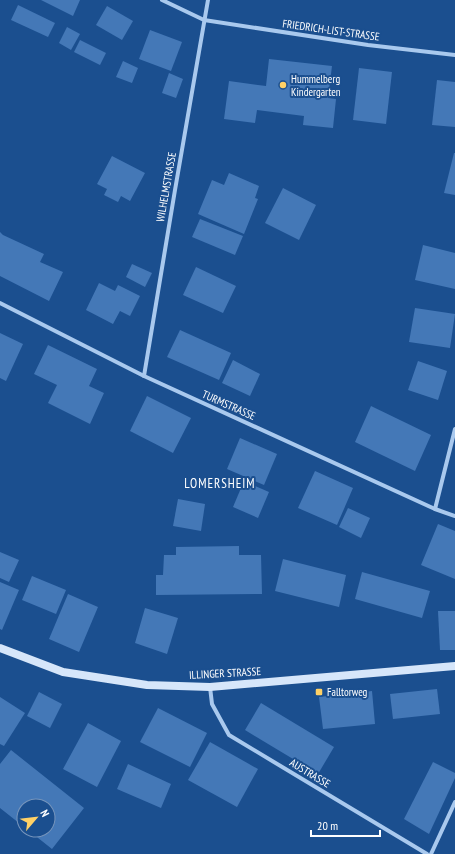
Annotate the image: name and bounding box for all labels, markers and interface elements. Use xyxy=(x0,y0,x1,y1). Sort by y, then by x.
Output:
street label: FRIEDRICH-LIST-STRASSE xyxy=(282,16,381,44)
place label: Hummelberg Kindergarten xyxy=(291,72,341,99)
marker: Hummelberg Kindergarten xyxy=(278,80,288,90)
street label: WILHELMSTRASSE xyxy=(153,151,179,223)
street label: TURMSTRASSE xyxy=(200,387,258,423)
district label: LOMERSHEIM xyxy=(184,475,256,492)
street label: ILLINGER STRASSE xyxy=(189,664,262,682)
place label: Falltorweg xyxy=(327,685,368,699)
marker: Falltorweg xyxy=(314,687,324,697)
street label: AUSTRASSE xyxy=(287,755,333,791)
north arrow xyxy=(16,798,56,838)
text: N xyxy=(37,807,52,819)
scale bar xyxy=(311,812,380,838)
text: 20 m xyxy=(317,818,338,833)

